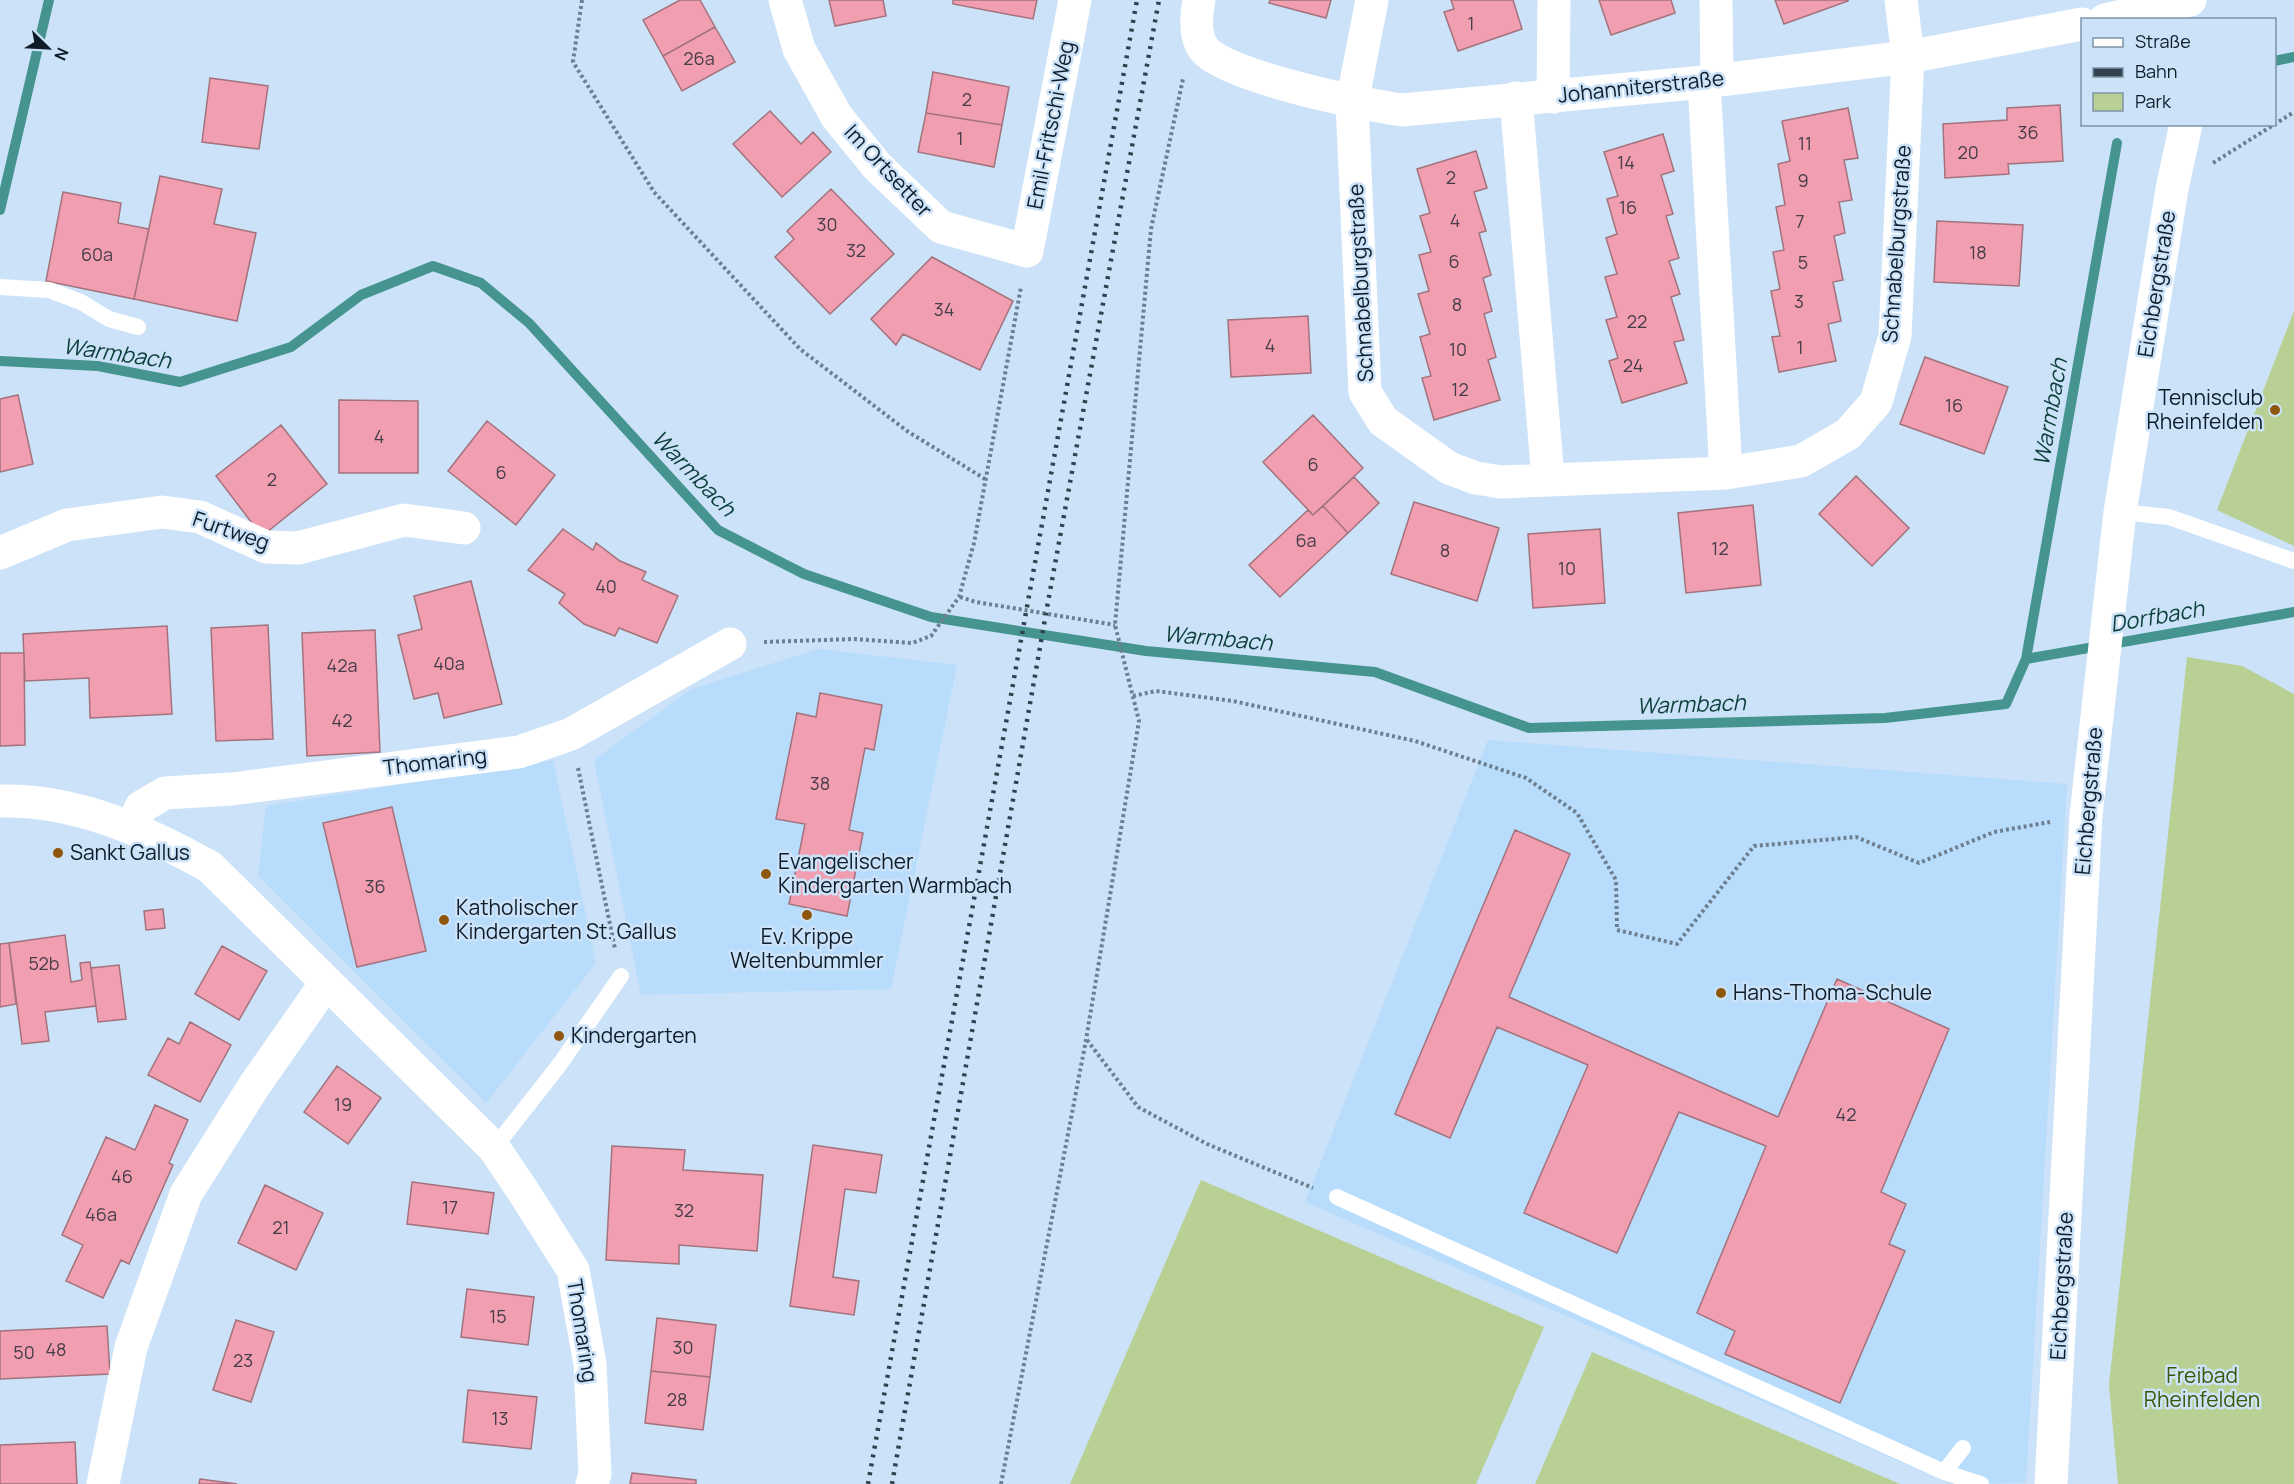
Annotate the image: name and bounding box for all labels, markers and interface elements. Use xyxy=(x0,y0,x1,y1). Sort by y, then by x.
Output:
house number: 1 xyxy=(1467,11,1475,35)
north arrow xyxy=(18,18,78,78)
legend xyxy=(2081,18,2276,126)
text: Straße xyxy=(2135,29,2191,53)
street label: Emil-Fritschi-Weg xyxy=(1020,38,1080,211)
text: N xyxy=(49,44,74,64)
house number: 26a xyxy=(683,46,715,70)
text: Bahn xyxy=(2135,59,2177,83)
street label: Johanniterstraße xyxy=(1557,63,1725,109)
house number: 2 xyxy=(962,87,972,111)
text: Park xyxy=(2135,89,2172,113)
street label: Im Ortsetter xyxy=(839,118,939,223)
house number: 36 xyxy=(2017,120,2039,144)
house number: 1 xyxy=(956,126,964,150)
house number: 11 xyxy=(1798,131,1812,155)
house number: 20 xyxy=(1957,140,1979,164)
street label: Schnabelburgstraße xyxy=(1875,144,1917,344)
house number: 14 xyxy=(1617,150,1635,174)
house number: 2 xyxy=(1446,165,1456,189)
house number: 9 xyxy=(1797,168,1809,192)
street label: Schnabelburgstraße xyxy=(1341,183,1379,383)
house number: 16 xyxy=(1619,195,1637,219)
house number: 4 xyxy=(1450,208,1460,232)
street label: Eichbergstraße xyxy=(2131,208,2181,359)
house number: 7 xyxy=(1795,209,1805,233)
house number: 30 xyxy=(817,212,837,236)
house number: 32 xyxy=(846,238,866,262)
house number: 18 xyxy=(1969,240,1987,264)
house number: 60a xyxy=(81,242,113,266)
house number: 6 xyxy=(1448,249,1460,273)
house number: 5 xyxy=(1798,250,1808,274)
house number: 3 xyxy=(1794,289,1804,313)
house number: 8 xyxy=(1452,292,1462,316)
house number: 34 xyxy=(934,297,954,321)
house number: 22 xyxy=(1627,309,1647,333)
water label: Warmbach xyxy=(61,331,174,376)
house number: 4 xyxy=(1265,333,1275,357)
house number: 1 xyxy=(1796,335,1804,359)
house number: 10 xyxy=(1449,337,1467,361)
house number: 24 xyxy=(1623,353,1643,377)
water label: Warmbach xyxy=(2026,355,2074,468)
house number: 12 xyxy=(1451,377,1469,401)
place label: Tennisclub Rheinfelden xyxy=(2147,383,2263,435)
house number: 16 xyxy=(1945,393,1963,417)
marker: Tennisclub Rheinfelden xyxy=(2268,403,2282,417)
water label: Warmbach xyxy=(645,423,743,523)
house number: 4 xyxy=(374,424,384,448)
house number: 6 xyxy=(1307,452,1319,476)
house number: 6 xyxy=(495,460,507,484)
house number: 2 xyxy=(267,467,277,491)
street label: Furtweg xyxy=(189,504,273,556)
house number: 6a xyxy=(1295,528,1317,552)
house number: 12 xyxy=(1711,536,1729,560)
house number: 8 xyxy=(1440,538,1450,562)
house number: 10 xyxy=(1558,556,1576,580)
house number: 40 xyxy=(595,574,617,598)
water label: Dorfbach xyxy=(2108,593,2207,639)
water label: Warmbach xyxy=(1162,618,1274,658)
house number: 40a xyxy=(433,651,465,675)
house number: 42a xyxy=(327,653,357,677)
water label: Warmbach xyxy=(1636,687,1747,721)
house number: 42 xyxy=(332,708,352,732)
street label: Eichbergstraße xyxy=(2068,726,2108,876)
street label: Thomaring xyxy=(381,741,488,781)
house number: 38 xyxy=(810,771,830,795)
place label: Sankt Gallus xyxy=(70,838,190,866)
marker: Sankt Gallus xyxy=(51,846,65,860)
place label: Evangelischer Kindergarten Warmbach xyxy=(778,847,1012,899)
marker: Evangelischer Kindergarten Warmbach xyxy=(759,867,773,881)
house number: 36 xyxy=(364,874,386,898)
place label: Katholischer Kindergarten St. Gallus xyxy=(456,893,677,945)
marker: Ev. Krippe Weltenbummler xyxy=(800,908,814,922)
marker: Katholischer Kindergarten St. Gallus xyxy=(437,913,451,927)
place label: Ev. Krippe Weltenbummler xyxy=(730,922,884,974)
house number: 52b xyxy=(29,951,59,975)
place label: Hans-Thoma-Schule xyxy=(1733,978,1932,1006)
marker: Hans-Thoma-Schule xyxy=(1714,986,1728,1000)
place label: Kindergarten xyxy=(571,1021,697,1049)
marker: Kindergarten xyxy=(552,1029,566,1043)
house number: 19 xyxy=(334,1092,352,1116)
house number: 42 xyxy=(1836,1102,1856,1126)
house number: 46 xyxy=(111,1164,133,1188)
house number: 17 xyxy=(442,1195,458,1219)
house number: 32 xyxy=(674,1198,694,1222)
house number: 46a xyxy=(85,1202,117,1226)
street label: Eichbergstraße xyxy=(2043,1211,2079,1361)
house number: 21 xyxy=(272,1215,290,1239)
street label: Thomaring xyxy=(561,1277,605,1385)
house number: 15 xyxy=(489,1304,507,1328)
house number: 30 xyxy=(673,1335,693,1359)
house number: 48 xyxy=(45,1337,67,1361)
house number: 50 xyxy=(13,1340,35,1364)
house number: 23 xyxy=(233,1348,253,1372)
park label: Freibad Rheinfelden xyxy=(2144,1361,2260,1413)
house number: 28 xyxy=(667,1387,687,1411)
house number: 13 xyxy=(492,1406,508,1430)

